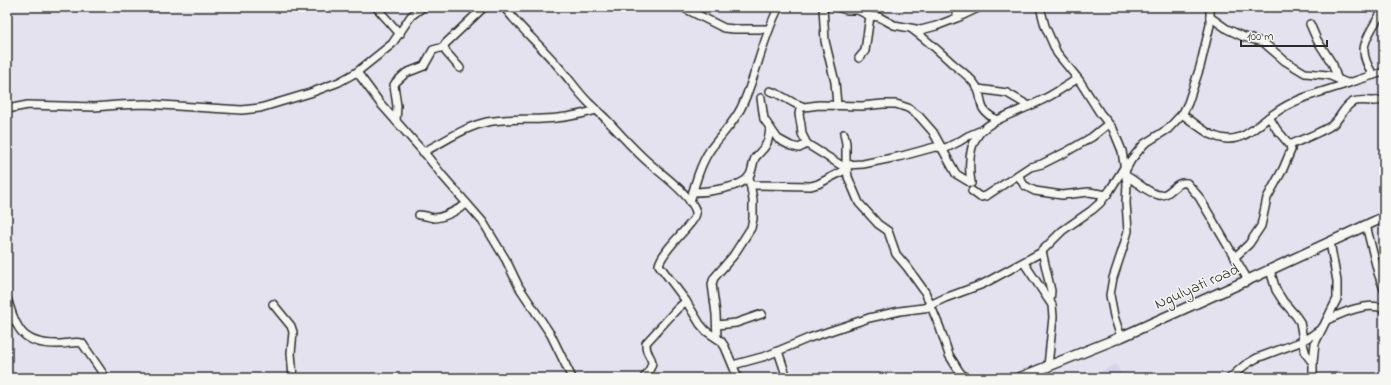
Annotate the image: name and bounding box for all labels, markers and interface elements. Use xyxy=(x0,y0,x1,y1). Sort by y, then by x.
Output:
scale bar xyxy=(1241,22,1327,48)
text: 100 m xyxy=(1247,28,1274,46)
street label: Ngulyati road xyxy=(1151,258,1243,316)

